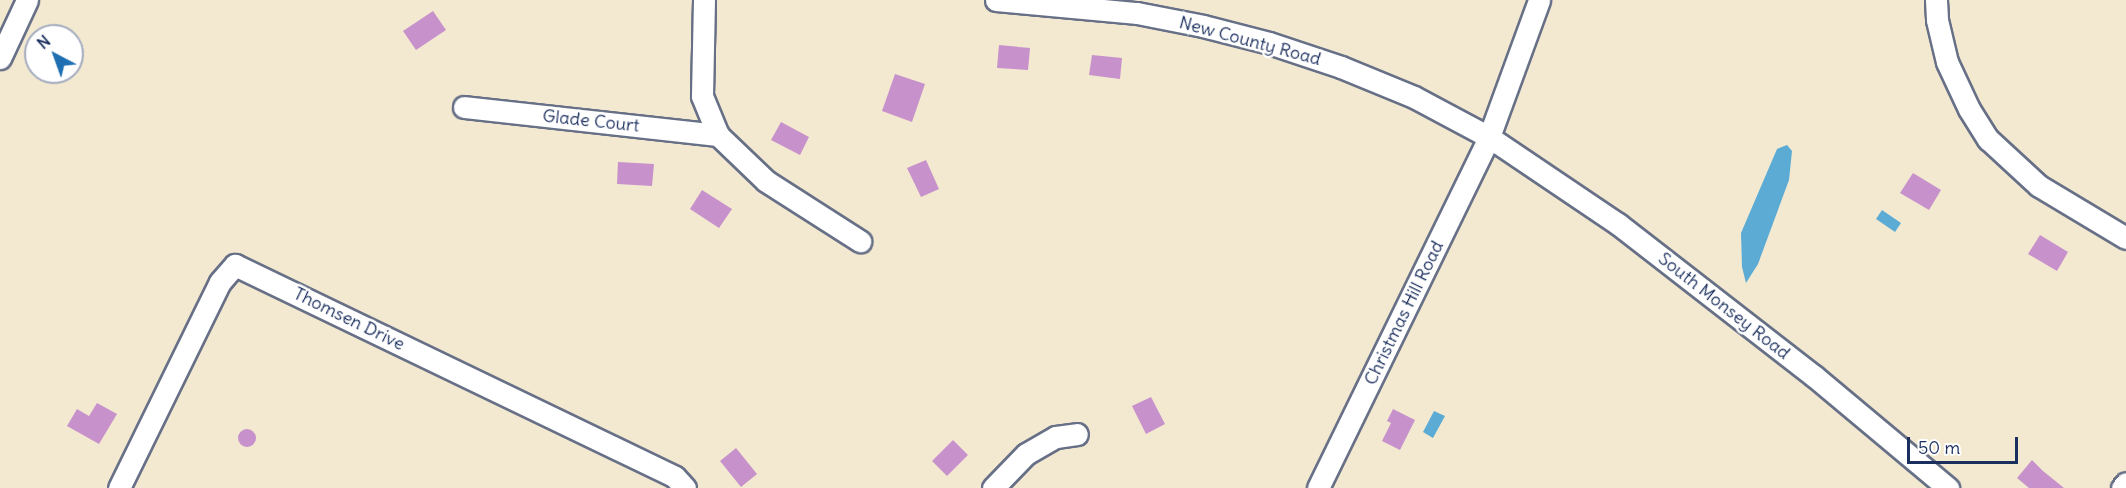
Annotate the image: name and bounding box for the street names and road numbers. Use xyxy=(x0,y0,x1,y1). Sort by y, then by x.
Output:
street label: New County Road xyxy=(1177,12,1323,70)
street label: Glade Court xyxy=(541,105,641,137)
street label: Christmas Hill Road xyxy=(1360,237,1448,389)
street label: South Monsey Road xyxy=(1654,248,1794,364)
street label: Thomsen Drive xyxy=(290,283,408,355)

